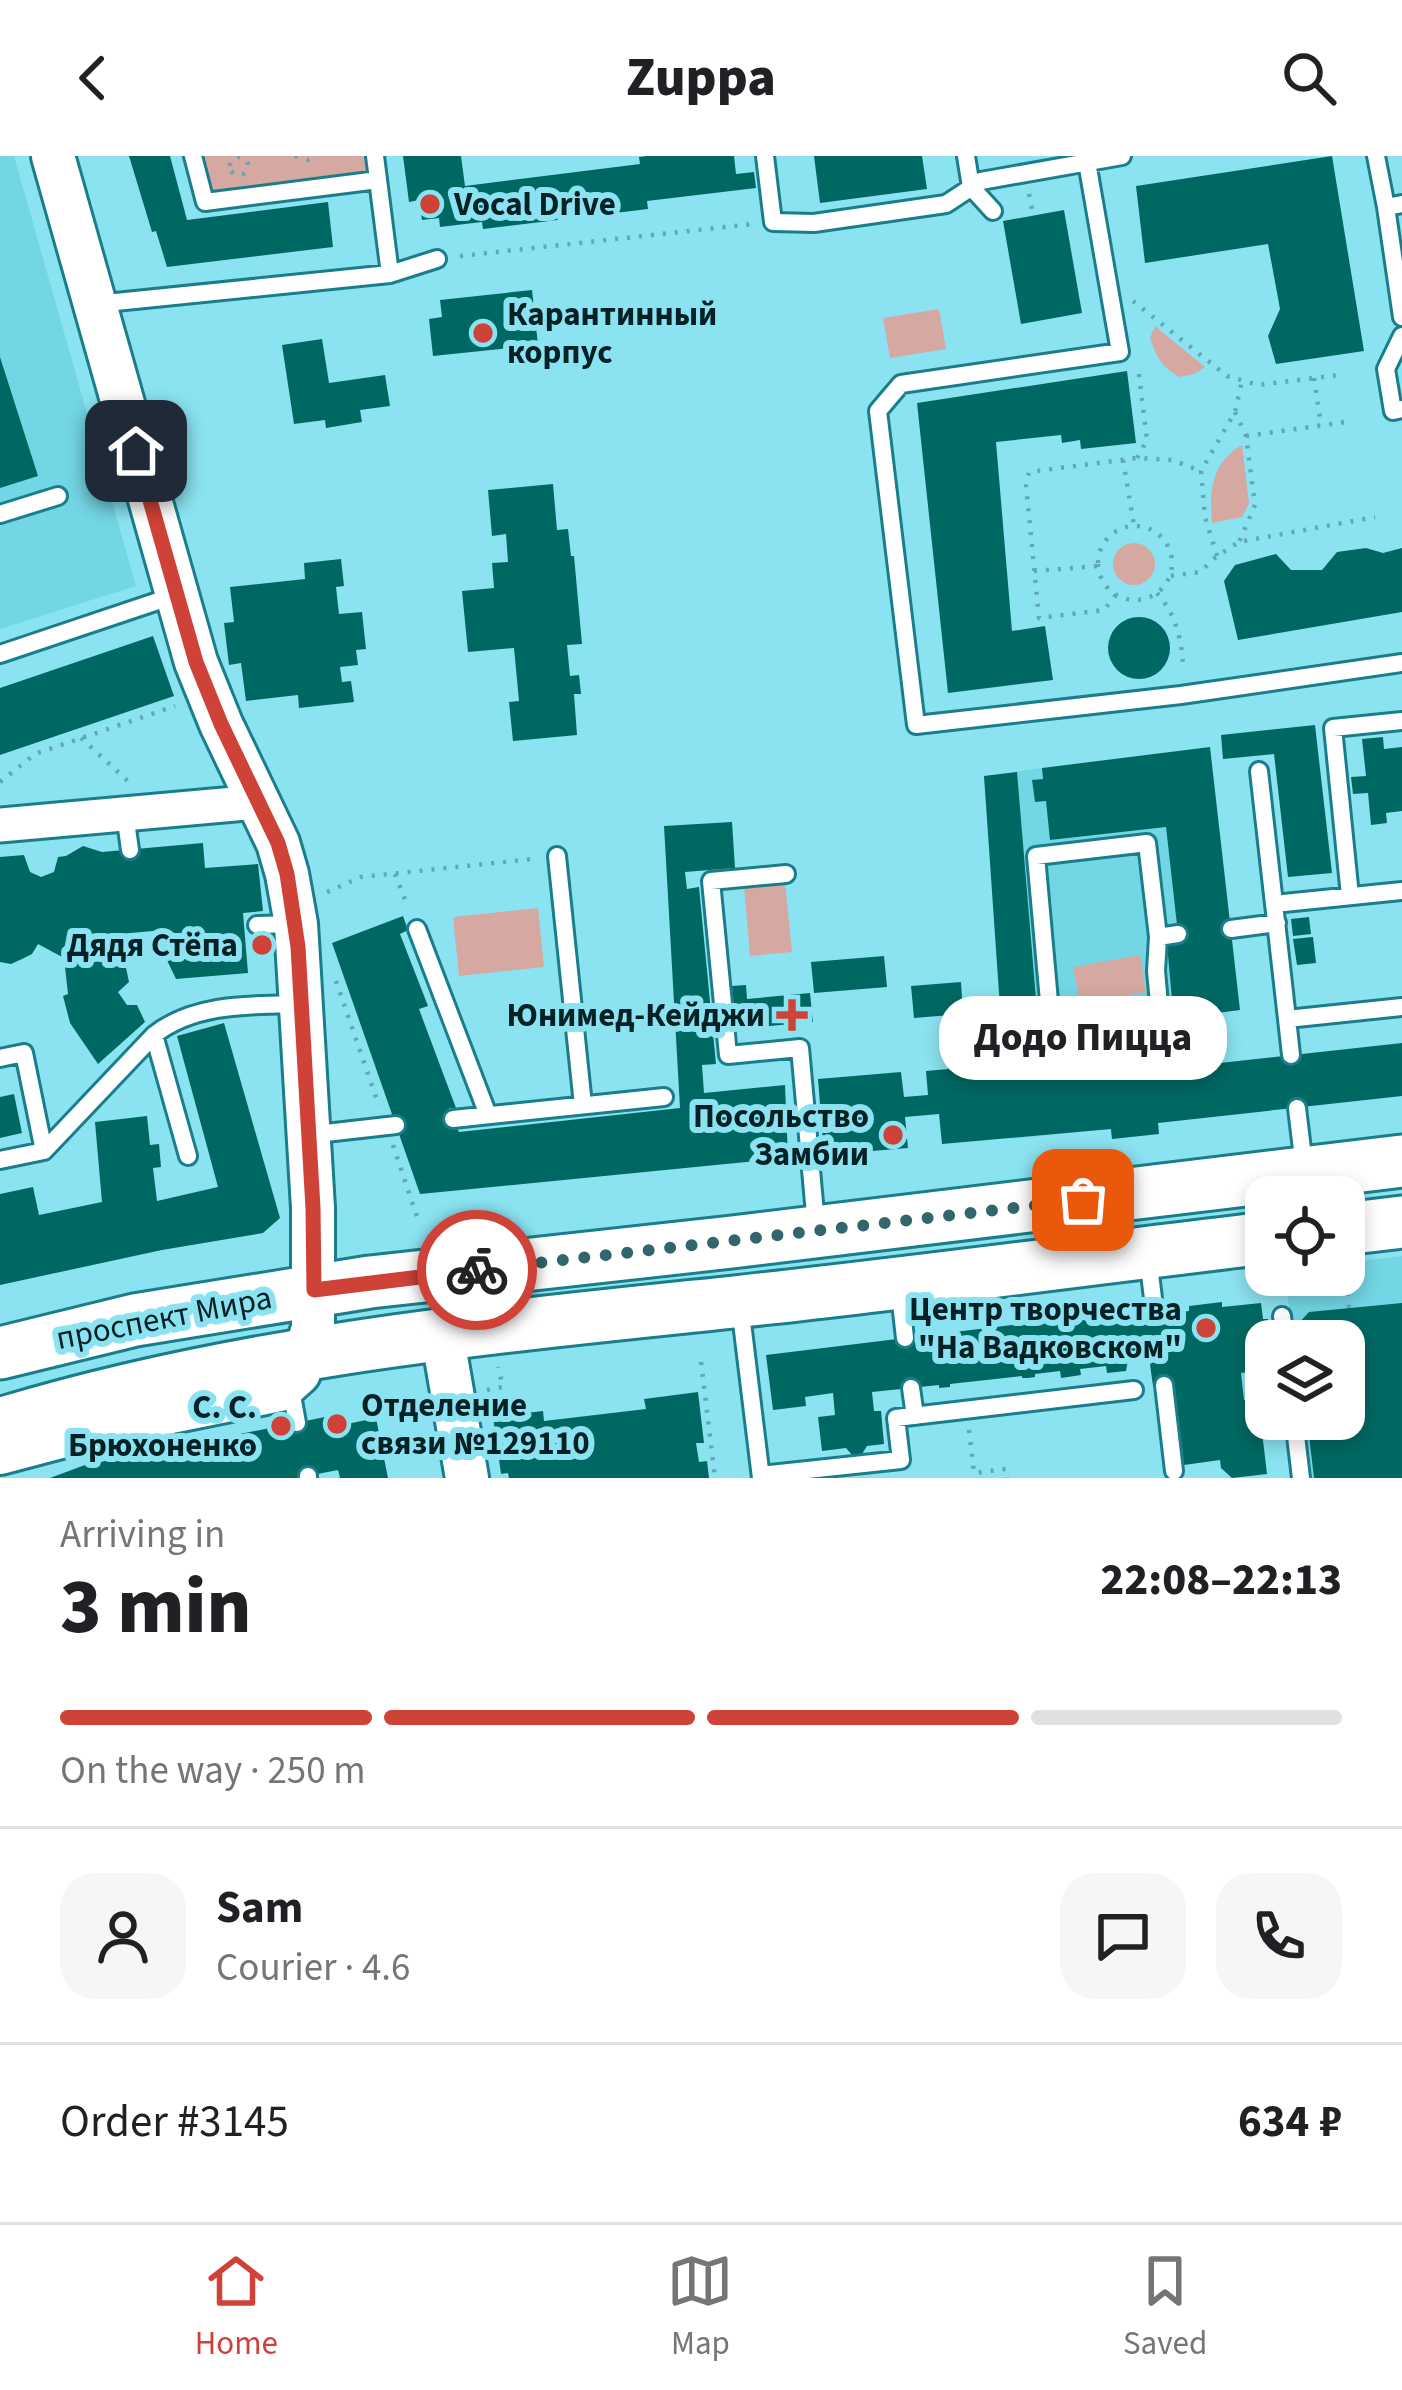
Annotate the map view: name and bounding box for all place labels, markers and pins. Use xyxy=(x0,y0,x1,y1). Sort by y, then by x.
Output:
place label: Vocal Drive xyxy=(453,181,616,228)
marker: Vocal Drive xyxy=(417,191,443,217)
place label: Карантинный корпус xyxy=(507,291,717,376)
marker: Карантинный корпус xyxy=(470,320,496,346)
pin xyxy=(85,400,187,502)
place label: Дядя Стёпа xyxy=(67,922,238,969)
marker: Дядя Стёпа xyxy=(249,932,275,958)
place label: Юнимед-Кейджи xyxy=(507,992,765,1039)
callout: Додо Пицца xyxy=(939,996,1227,1080)
marker: Юнимед-Кейджи xyxy=(776,999,808,1031)
place label: Посольство Замбии xyxy=(693,1093,869,1178)
marker: Посольство Замбии xyxy=(880,1122,906,1148)
pin xyxy=(1032,1149,1134,1251)
place label: Центр творчества "На Вадковском" xyxy=(909,1286,1182,1371)
marker: Центр творчества "На Вадковском" xyxy=(1193,1315,1219,1341)
place label: Отделение связи №129110 xyxy=(361,1382,590,1467)
place label: С. С. Брюхоненко xyxy=(68,1384,257,1469)
marker: Отделение связи №129110 xyxy=(324,1411,350,1437)
marker: С. С. Брюхоненко xyxy=(268,1413,294,1439)

